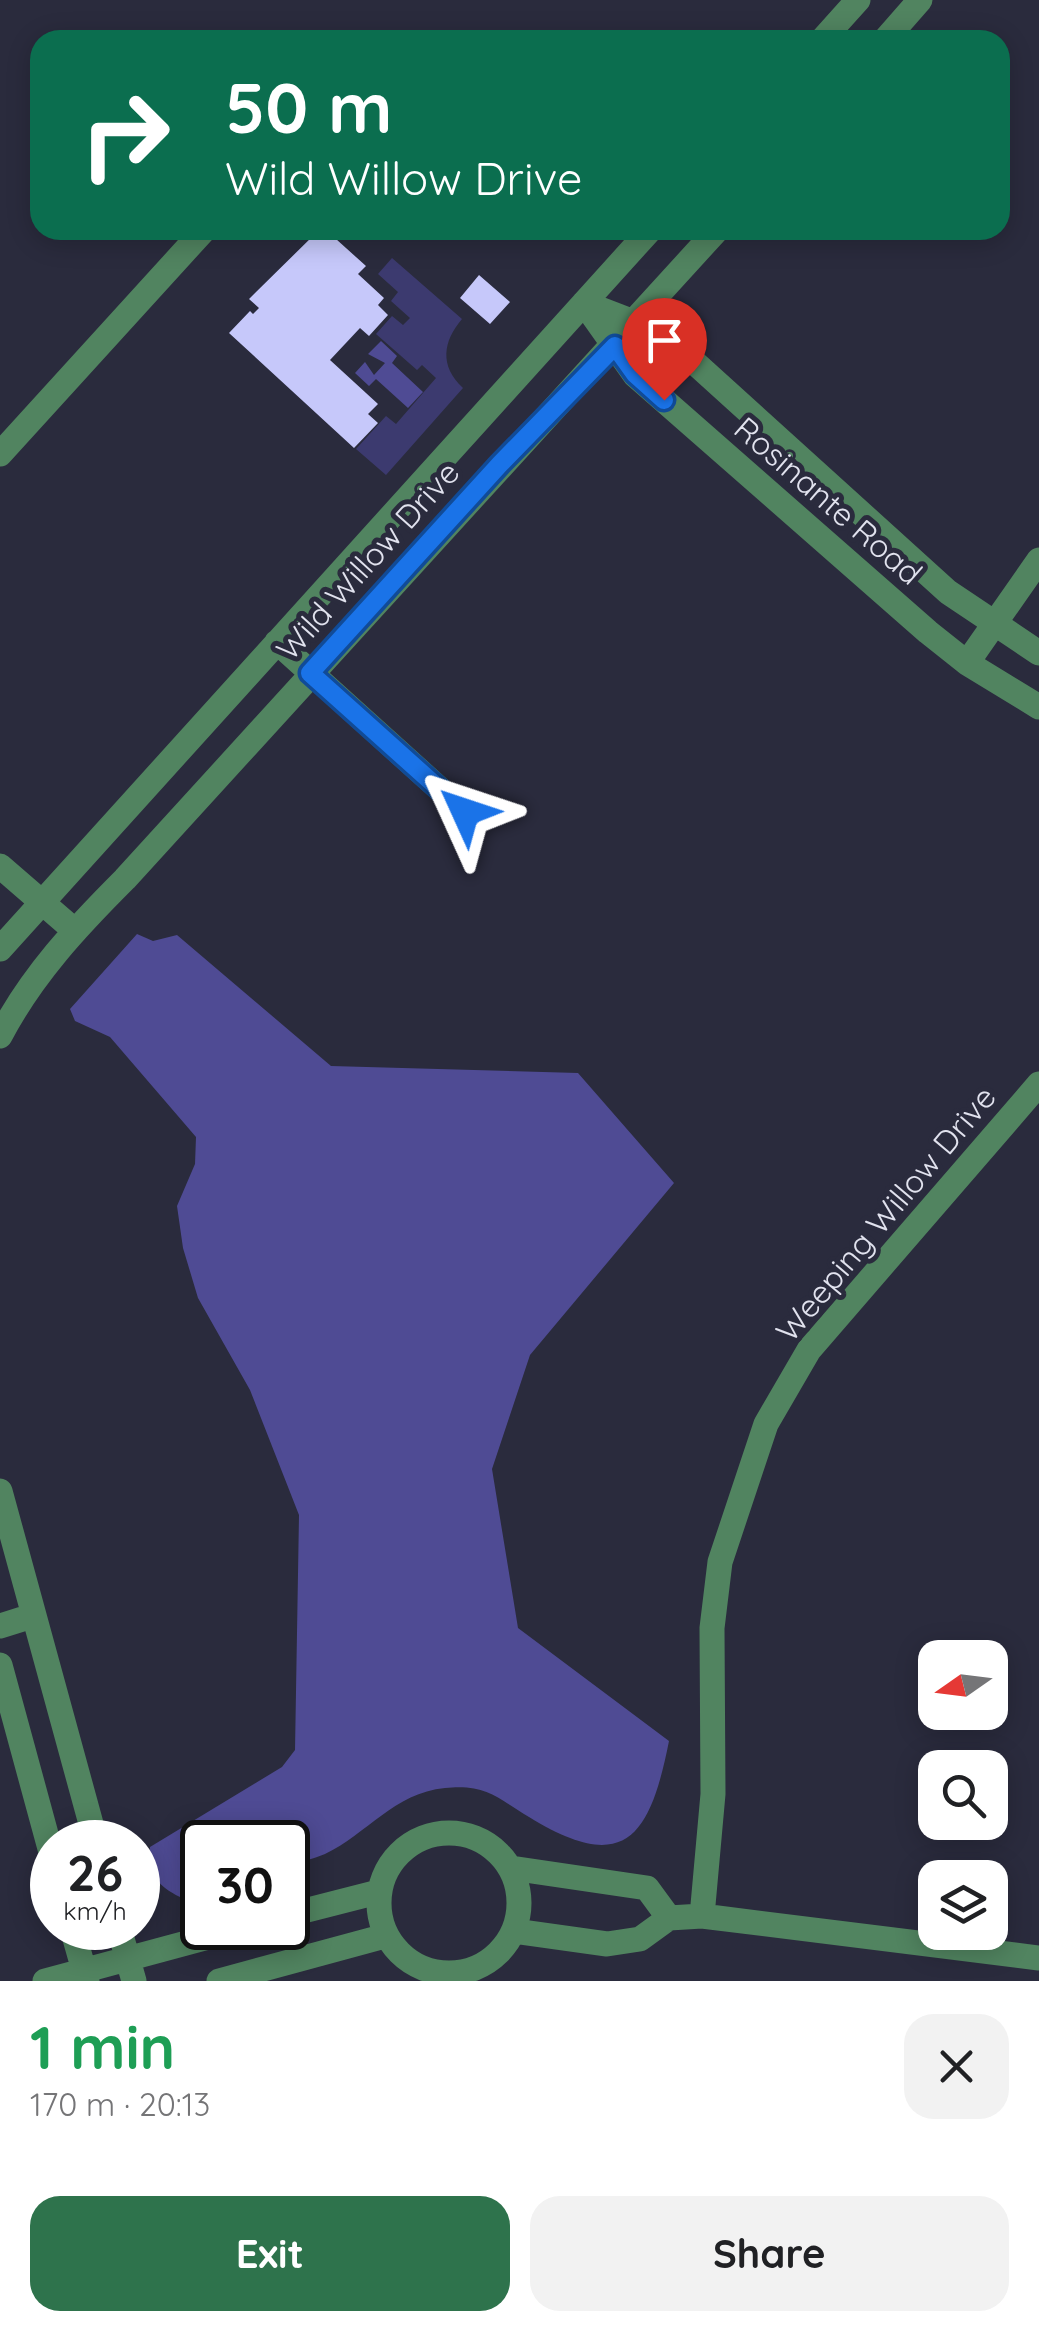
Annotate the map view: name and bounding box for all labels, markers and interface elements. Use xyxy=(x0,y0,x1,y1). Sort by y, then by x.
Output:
text: 50 m xyxy=(225,63,392,151)
icon: right xyxy=(60,70,190,200)
text: Wild Willow Drive xyxy=(225,150,583,206)
pin xyxy=(622,298,707,401)
icon: arrive xyxy=(637,313,692,368)
street label: Rosinante Road xyxy=(727,408,931,593)
street label: Wild Willow Drive xyxy=(267,452,467,668)
position arrow xyxy=(413,760,517,864)
street label: Weeping Willow Drive xyxy=(767,1077,1004,1349)
north arrow xyxy=(918,1640,1008,1730)
map controls xyxy=(918,1640,1008,1950)
button: search xyxy=(918,1750,1008,1840)
speed limit sign: 30 xyxy=(180,1820,310,1950)
text: 26 xyxy=(67,1841,123,1904)
button: layers xyxy=(918,1860,1008,1950)
text: km/h xyxy=(63,1895,127,1926)
text: 1 min xyxy=(30,2009,175,2084)
button: close xyxy=(904,2014,1009,2119)
text: 170 m · 20:13 xyxy=(30,2084,210,2124)
button: Exit xyxy=(30,2196,510,2311)
button: Share xyxy=(530,2196,1009,2311)

